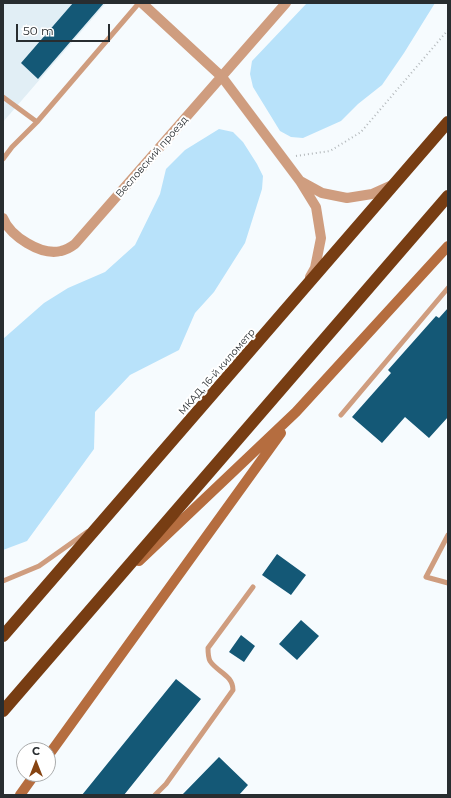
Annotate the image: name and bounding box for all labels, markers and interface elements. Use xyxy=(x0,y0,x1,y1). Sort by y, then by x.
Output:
scale bar xyxy=(18,16,112,42)
text: 50 m xyxy=(23,23,54,38)
street label: Весловский проезд xyxy=(113,114,191,200)
street label: МКАД, 16-й километр xyxy=(176,326,258,418)
north arrow xyxy=(16,742,56,782)
text: С xyxy=(32,744,40,758)

